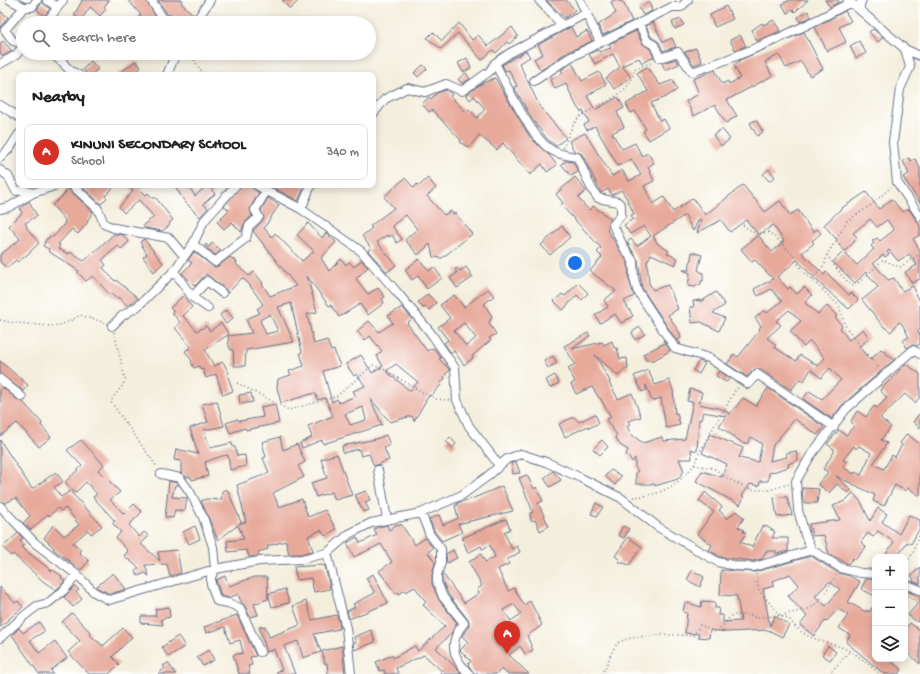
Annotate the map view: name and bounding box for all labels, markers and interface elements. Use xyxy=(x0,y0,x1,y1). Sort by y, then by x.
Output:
search box xyxy=(16,16,376,60)
icon: search xyxy=(30,27,52,49)
text: Search here xyxy=(62,29,136,47)
text: Nearby xyxy=(32,88,85,108)
text: KINUNI SECONDARY SCHOOL xyxy=(71,136,246,154)
text: A xyxy=(42,145,50,160)
text: 340 m xyxy=(326,145,359,160)
text: School xyxy=(71,154,105,169)
your location xyxy=(565,253,585,273)
map controls xyxy=(872,554,908,662)
button: + xyxy=(872,554,908,590)
button: − xyxy=(872,590,908,626)
pin: A xyxy=(494,621,520,654)
button: layers xyxy=(872,626,908,662)

